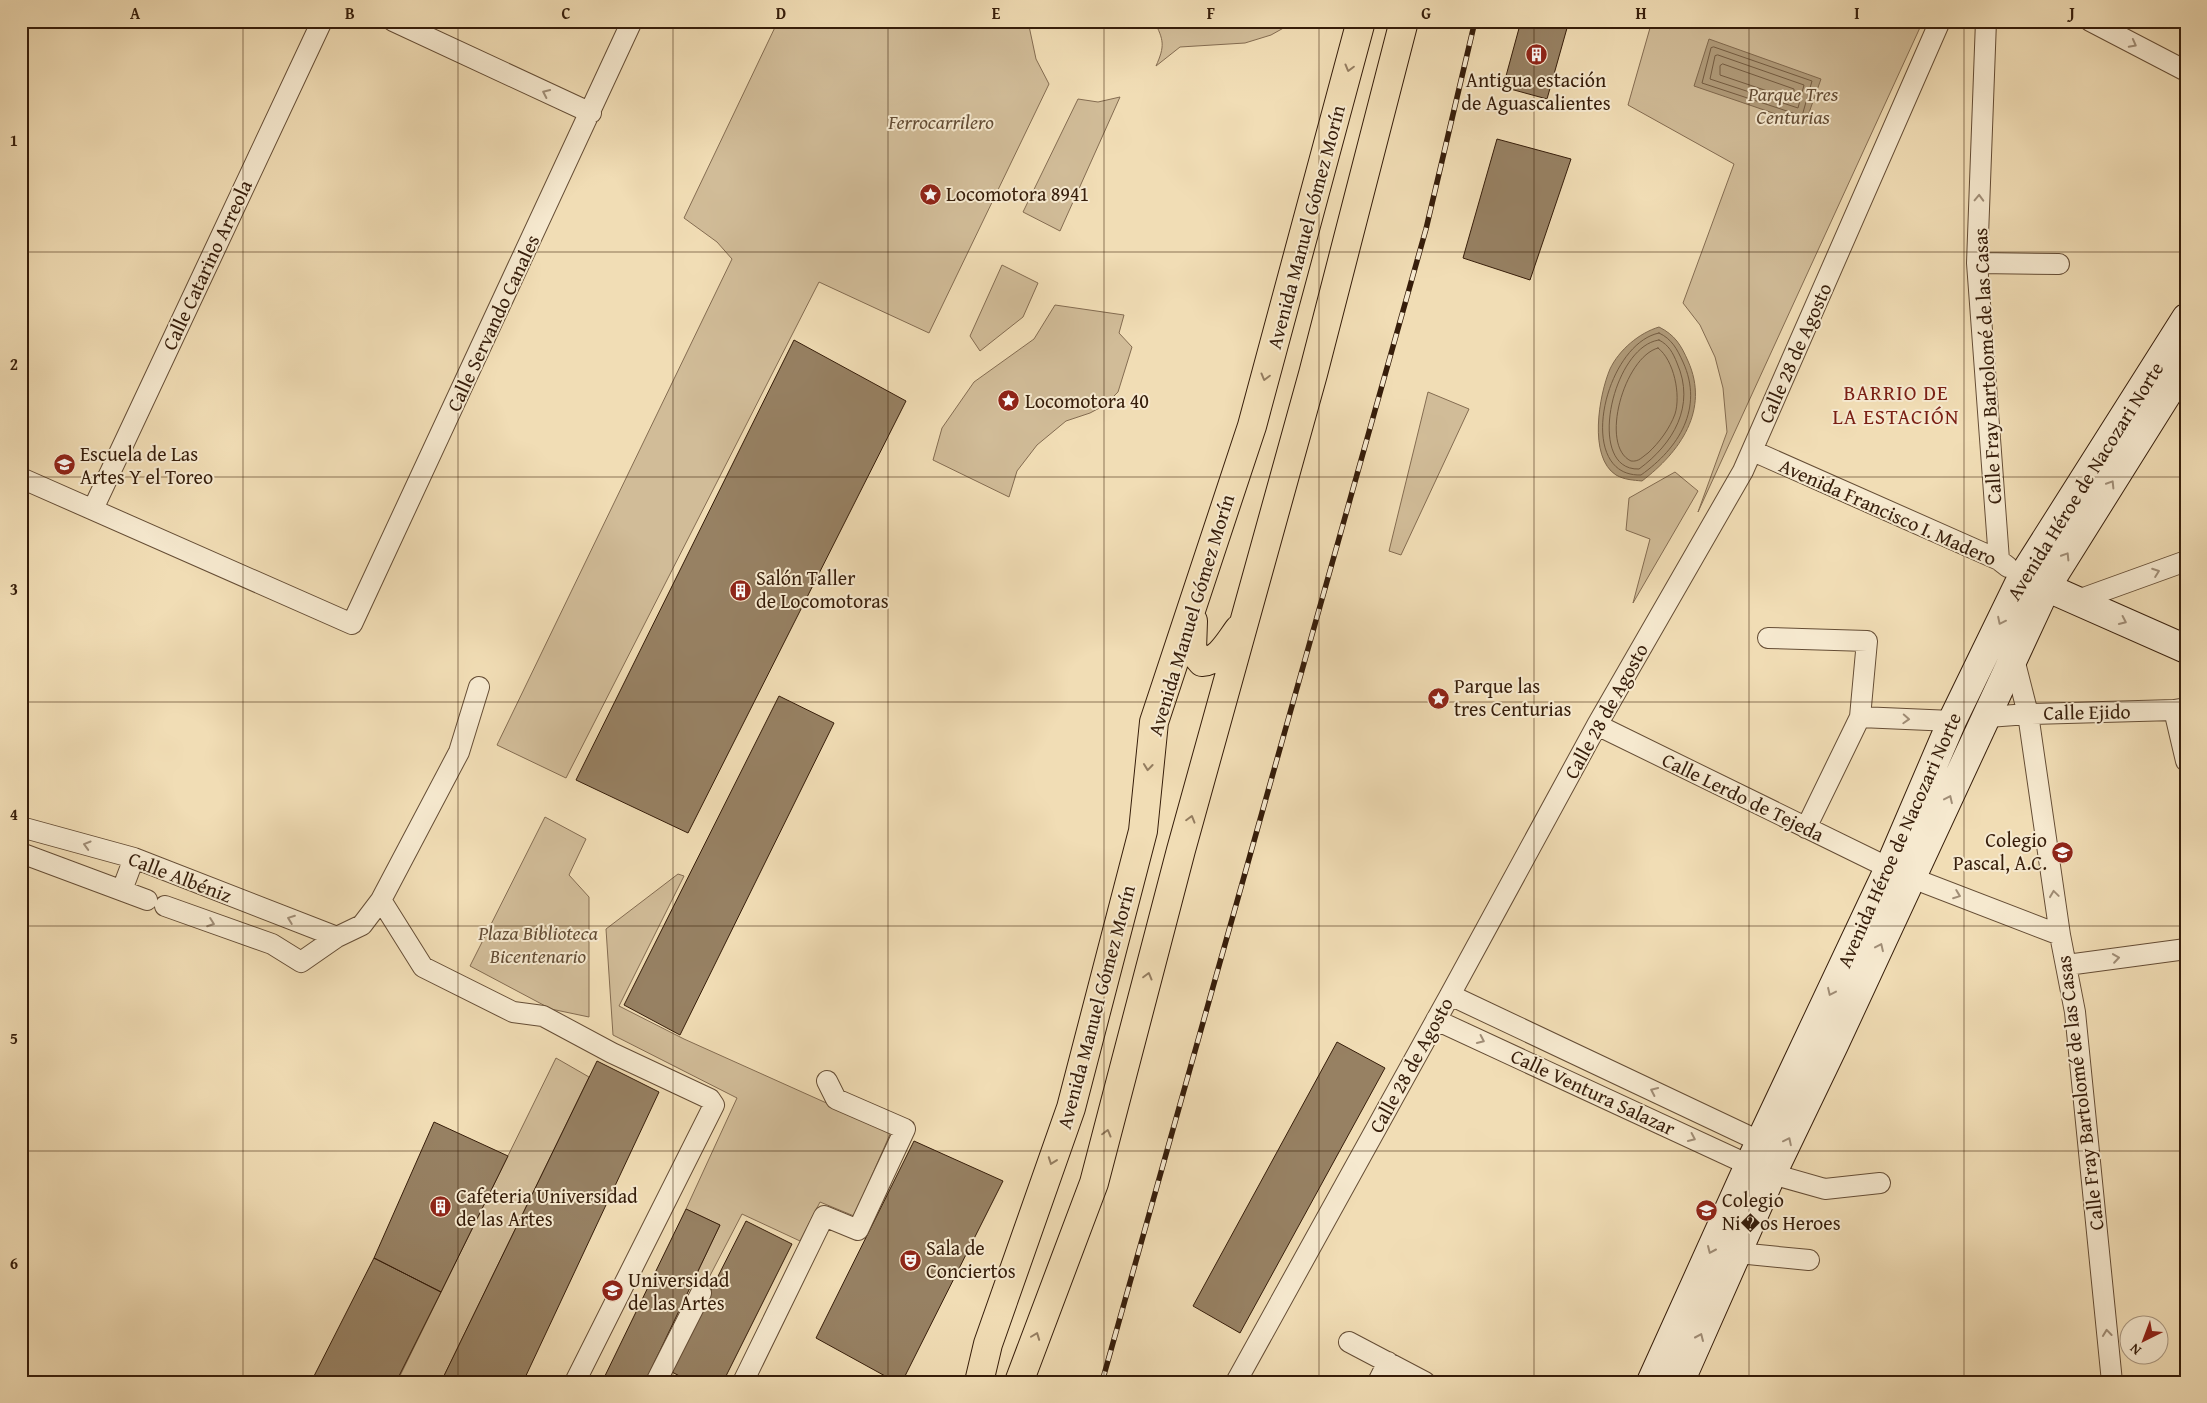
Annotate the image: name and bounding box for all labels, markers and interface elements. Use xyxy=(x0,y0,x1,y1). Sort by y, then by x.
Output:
text: A xyxy=(130,1,141,25)
text: B xyxy=(345,1,355,25)
text: C xyxy=(561,1,571,25)
text: D xyxy=(776,1,786,25)
text: E xyxy=(992,1,1001,25)
text: F xyxy=(1207,1,1215,25)
text: G xyxy=(1421,1,1431,25)
text: H xyxy=(1635,1,1647,25)
text: I xyxy=(1854,1,1860,25)
text: J xyxy=(2066,1,2075,25)
one-way arrow xyxy=(2128,38,2137,48)
building icon: Antigua estación de Aguascalientes xyxy=(1524,42,1548,66)
one-way arrow xyxy=(1344,64,1355,73)
place label: Antigua estación de Aguascalientes xyxy=(1461,65,1611,117)
park label: Parque Tres Centurias xyxy=(1747,79,1839,131)
one-way arrow xyxy=(543,89,552,99)
street label: Avenida Manuel Gómez Morín xyxy=(1259,102,1352,352)
park label: Ferrocarrilero xyxy=(887,107,994,136)
text: 1 xyxy=(10,128,18,152)
street label: Calle Catarino Arreola xyxy=(154,174,259,355)
place label: Locomotora 8941 xyxy=(946,179,1089,208)
place icon: Locomotora 8941 xyxy=(918,182,942,206)
one-way arrow xyxy=(1974,193,1985,201)
street label: Calle Fray Bartolomé de las Casas xyxy=(1965,227,2008,505)
street label: Calle Servando Canales xyxy=(439,230,546,416)
street label: Calle 28 de Agosto xyxy=(1751,278,1838,428)
text: 2 xyxy=(10,352,18,376)
street label: Avenida Héroe de Nacozari Norte xyxy=(1999,356,2170,606)
one-way arrow xyxy=(1260,373,1271,382)
district label: BARRIO DE LA ESTACIÓN xyxy=(1833,377,1959,432)
place label: Locomotora 40 xyxy=(1025,386,1149,415)
place icon: Locomotora 40 xyxy=(997,389,1021,413)
place label: Escuela de Las Artes Y el Toreo xyxy=(80,439,213,491)
street label: Avenida Francisco I. Madero xyxy=(1775,450,2002,573)
school or university icon: Escuela de Las Artes Y el Toreo xyxy=(52,453,76,477)
one-way arrow xyxy=(2104,480,2114,489)
street label: Avenida Manuel Gómez Morín xyxy=(1140,490,1241,739)
one-way arrow xyxy=(2060,552,2069,561)
place label: Salón Taller de Locomotoras xyxy=(756,563,889,615)
one-way arrow xyxy=(2152,568,2160,578)
text: 3 xyxy=(10,577,18,601)
building icon: Salón Taller de Locomotoras xyxy=(728,578,752,602)
one-way arrow xyxy=(2118,614,2127,625)
one-way arrow xyxy=(1996,616,2007,625)
street label: Calle 28 de Agosto xyxy=(1556,638,1655,784)
place label: Parque las tres Centurias xyxy=(1454,671,1571,723)
place icon: Parque las tres Centurias xyxy=(1426,686,1450,710)
street label: Calle Ejido xyxy=(2043,696,2131,727)
street label: Avenida Héroe de Nacozari Norte xyxy=(1829,708,1968,972)
one-way arrow xyxy=(1902,714,1910,724)
street label: Calle Lerdo de Tejeda xyxy=(1657,745,1830,849)
one-way arrow xyxy=(1143,763,1154,771)
one-way arrow xyxy=(1942,796,1952,805)
text: 4 xyxy=(10,802,18,826)
one-way arrow xyxy=(1185,816,1195,824)
place label: Colegio Pascal, A.C. xyxy=(1953,825,2047,877)
one-way arrow xyxy=(83,840,91,850)
school or university icon: Colegio Pascal, A.C. xyxy=(2051,840,2075,864)
street label: Calle Albéniz xyxy=(124,844,236,910)
street label: Avenida Manuel Gómez Morín xyxy=(1049,882,1142,1132)
one-way arrow xyxy=(1952,889,1961,899)
one-way arrow xyxy=(2050,890,2060,899)
one-way arrow xyxy=(287,915,296,925)
one-way arrow xyxy=(206,917,215,927)
park label: Plaza Biblioteca Bicentenario xyxy=(477,918,599,970)
one-way arrow xyxy=(1873,943,1884,952)
one-way arrow xyxy=(2112,953,2120,964)
street label: Calle Fray Bartolomé de las Casas xyxy=(2048,954,2111,1232)
one-way arrow xyxy=(1142,972,1153,980)
one-way arrow xyxy=(1827,987,1838,996)
street label: Calle 28 de Agosto xyxy=(1361,992,1460,1138)
text: 5 xyxy=(10,1026,18,1050)
one-way arrow xyxy=(1476,1034,1485,1044)
street label: Calle Ventura Salazar xyxy=(1506,1041,1680,1142)
one-way arrow xyxy=(1650,1087,1659,1098)
one-way arrow xyxy=(1101,1129,1112,1138)
one-way arrow xyxy=(1687,1132,1696,1142)
one-way arrow xyxy=(1782,1137,1793,1146)
one-way arrow xyxy=(1048,1156,1058,1165)
place label: Cafeteria Universidad de las Artes xyxy=(456,1181,638,1233)
place label: Colegio Ni�os Heroes xyxy=(1722,1185,1841,1237)
building icon: Cafeteria Universidad de las Artes xyxy=(428,1195,452,1219)
school or university icon: Colegio Ni�os Heroes xyxy=(1694,1199,1718,1223)
place label: Sala de Conciertos xyxy=(926,1233,1016,1285)
one-way arrow xyxy=(1706,1245,1717,1254)
theatre icon: Sala de Conciertos xyxy=(898,1248,922,1272)
text: 6 xyxy=(10,1251,18,1275)
place label: Universidad de las Artes xyxy=(628,1265,730,1317)
school or university icon: Universidad de las Artes xyxy=(600,1279,624,1303)
north arrow xyxy=(2120,1316,2170,1366)
one-way arrow xyxy=(2102,1329,2113,1337)
one-way arrow xyxy=(1029,1332,1040,1341)
one-way arrow xyxy=(1694,1333,1705,1342)
text: N xyxy=(2125,1339,2145,1360)

